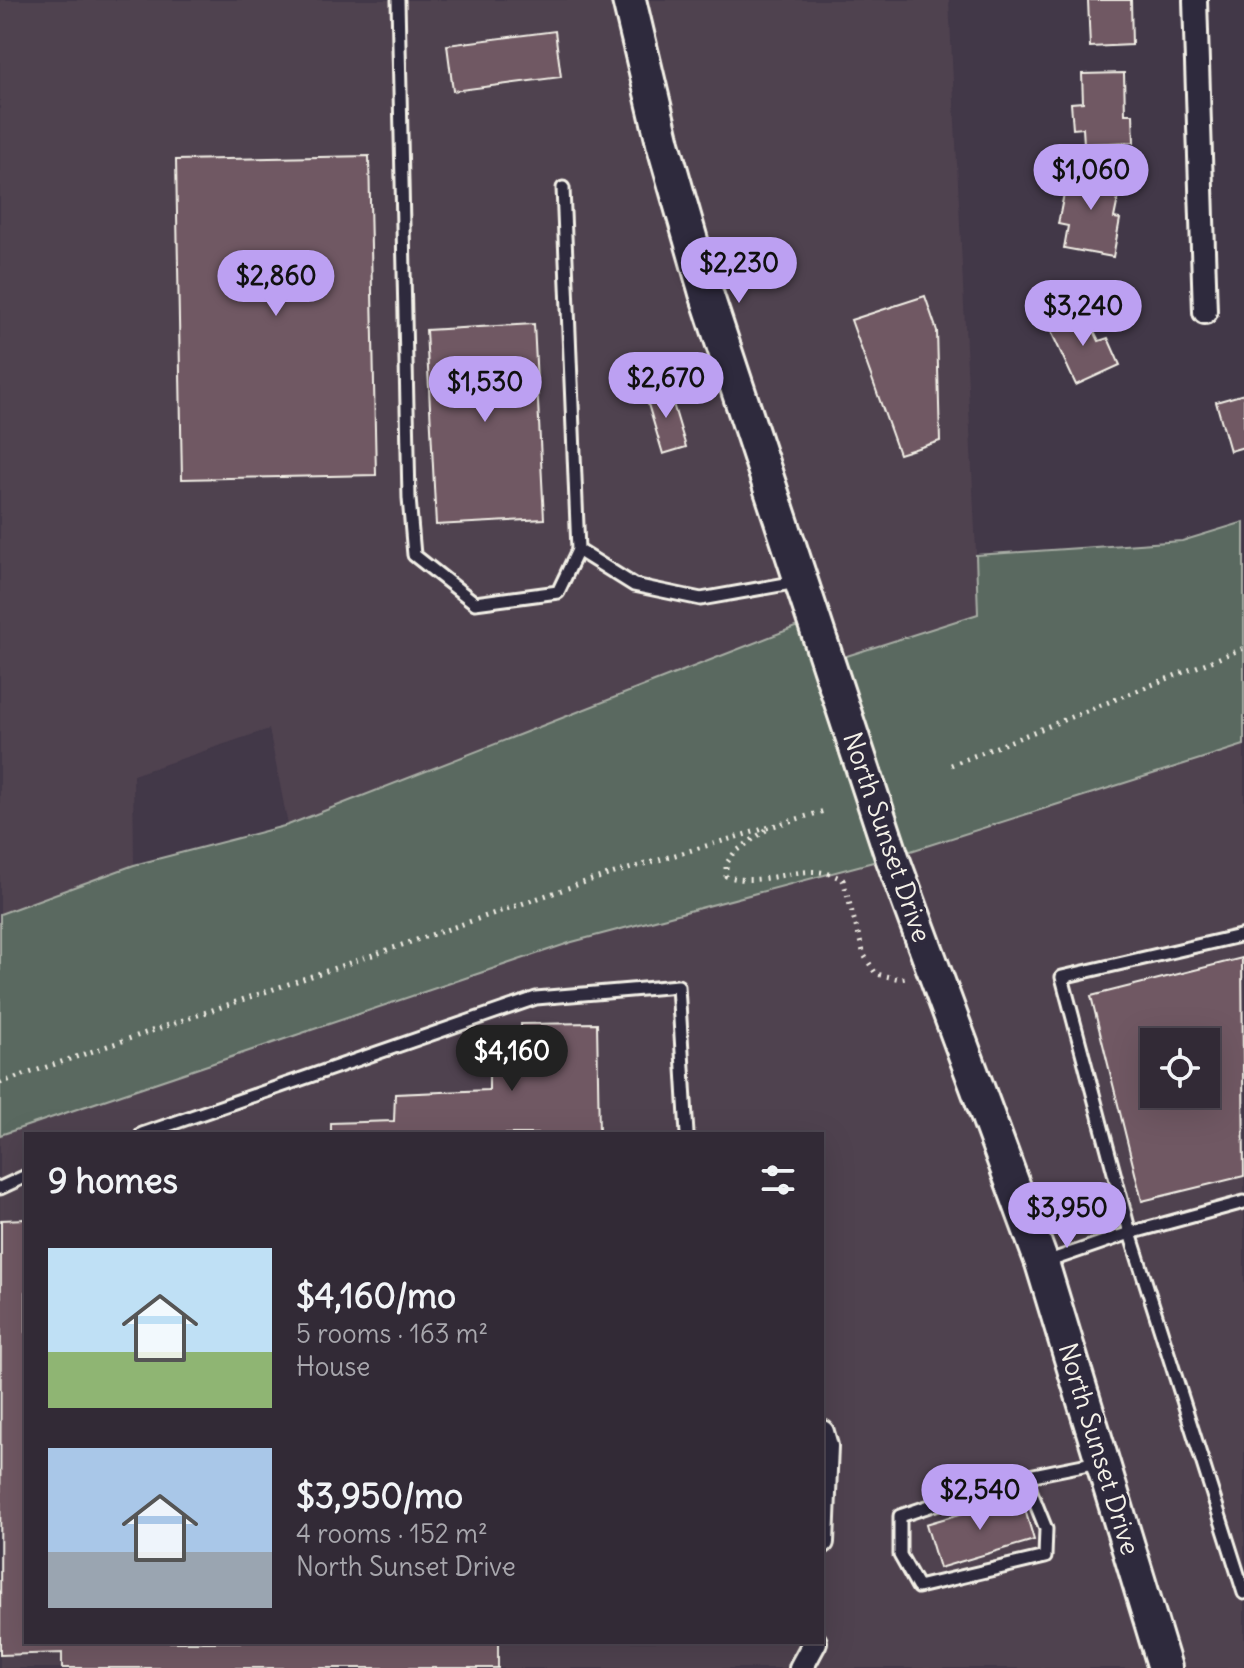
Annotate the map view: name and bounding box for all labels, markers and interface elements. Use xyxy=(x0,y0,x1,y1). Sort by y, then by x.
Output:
pin: $1,060 xyxy=(1026,144,1156,212)
text: $1,060 xyxy=(1052,153,1130,186)
pin: $2,230 xyxy=(674,237,804,305)
text: $2,230 xyxy=(699,246,779,279)
pin: $2,860 xyxy=(211,250,341,318)
text: $2,860 xyxy=(235,259,317,292)
pin: $3,240 xyxy=(1018,280,1148,348)
text: $3,240 xyxy=(1043,289,1123,322)
pin: $2,670 xyxy=(601,352,731,420)
pin: $1,530 xyxy=(420,356,550,424)
text: $2,670 xyxy=(627,361,705,394)
text: $1,530 xyxy=(447,365,523,398)
street label: North Sunset Drive xyxy=(836,728,939,946)
pin: $4,160 xyxy=(447,1025,577,1093)
map controls xyxy=(1140,1028,1220,1108)
button: locate xyxy=(1140,1028,1220,1108)
text: $4,160 xyxy=(474,1034,550,1067)
icon: filters xyxy=(756,1158,800,1202)
text: 9 homes xyxy=(48,1159,178,1202)
pin: $3,950 xyxy=(1002,1182,1132,1250)
text: $3,950 xyxy=(1026,1191,1108,1224)
text: $4,160/mo xyxy=(296,1274,456,1317)
icon: home xyxy=(112,1280,208,1376)
text: 5 rooms · 163 m² xyxy=(296,1317,488,1350)
street label: North Sunset Drive xyxy=(1052,1339,1147,1559)
text: House xyxy=(296,1350,370,1383)
pin: $2,540 xyxy=(915,1464,1045,1532)
text: $2,540 xyxy=(939,1473,1021,1506)
text: $3,950/mo xyxy=(296,1474,463,1517)
icon: home xyxy=(112,1480,208,1576)
text: 4 rooms · 152 m² xyxy=(296,1517,488,1550)
text: North Sunset Drive xyxy=(296,1550,516,1583)

